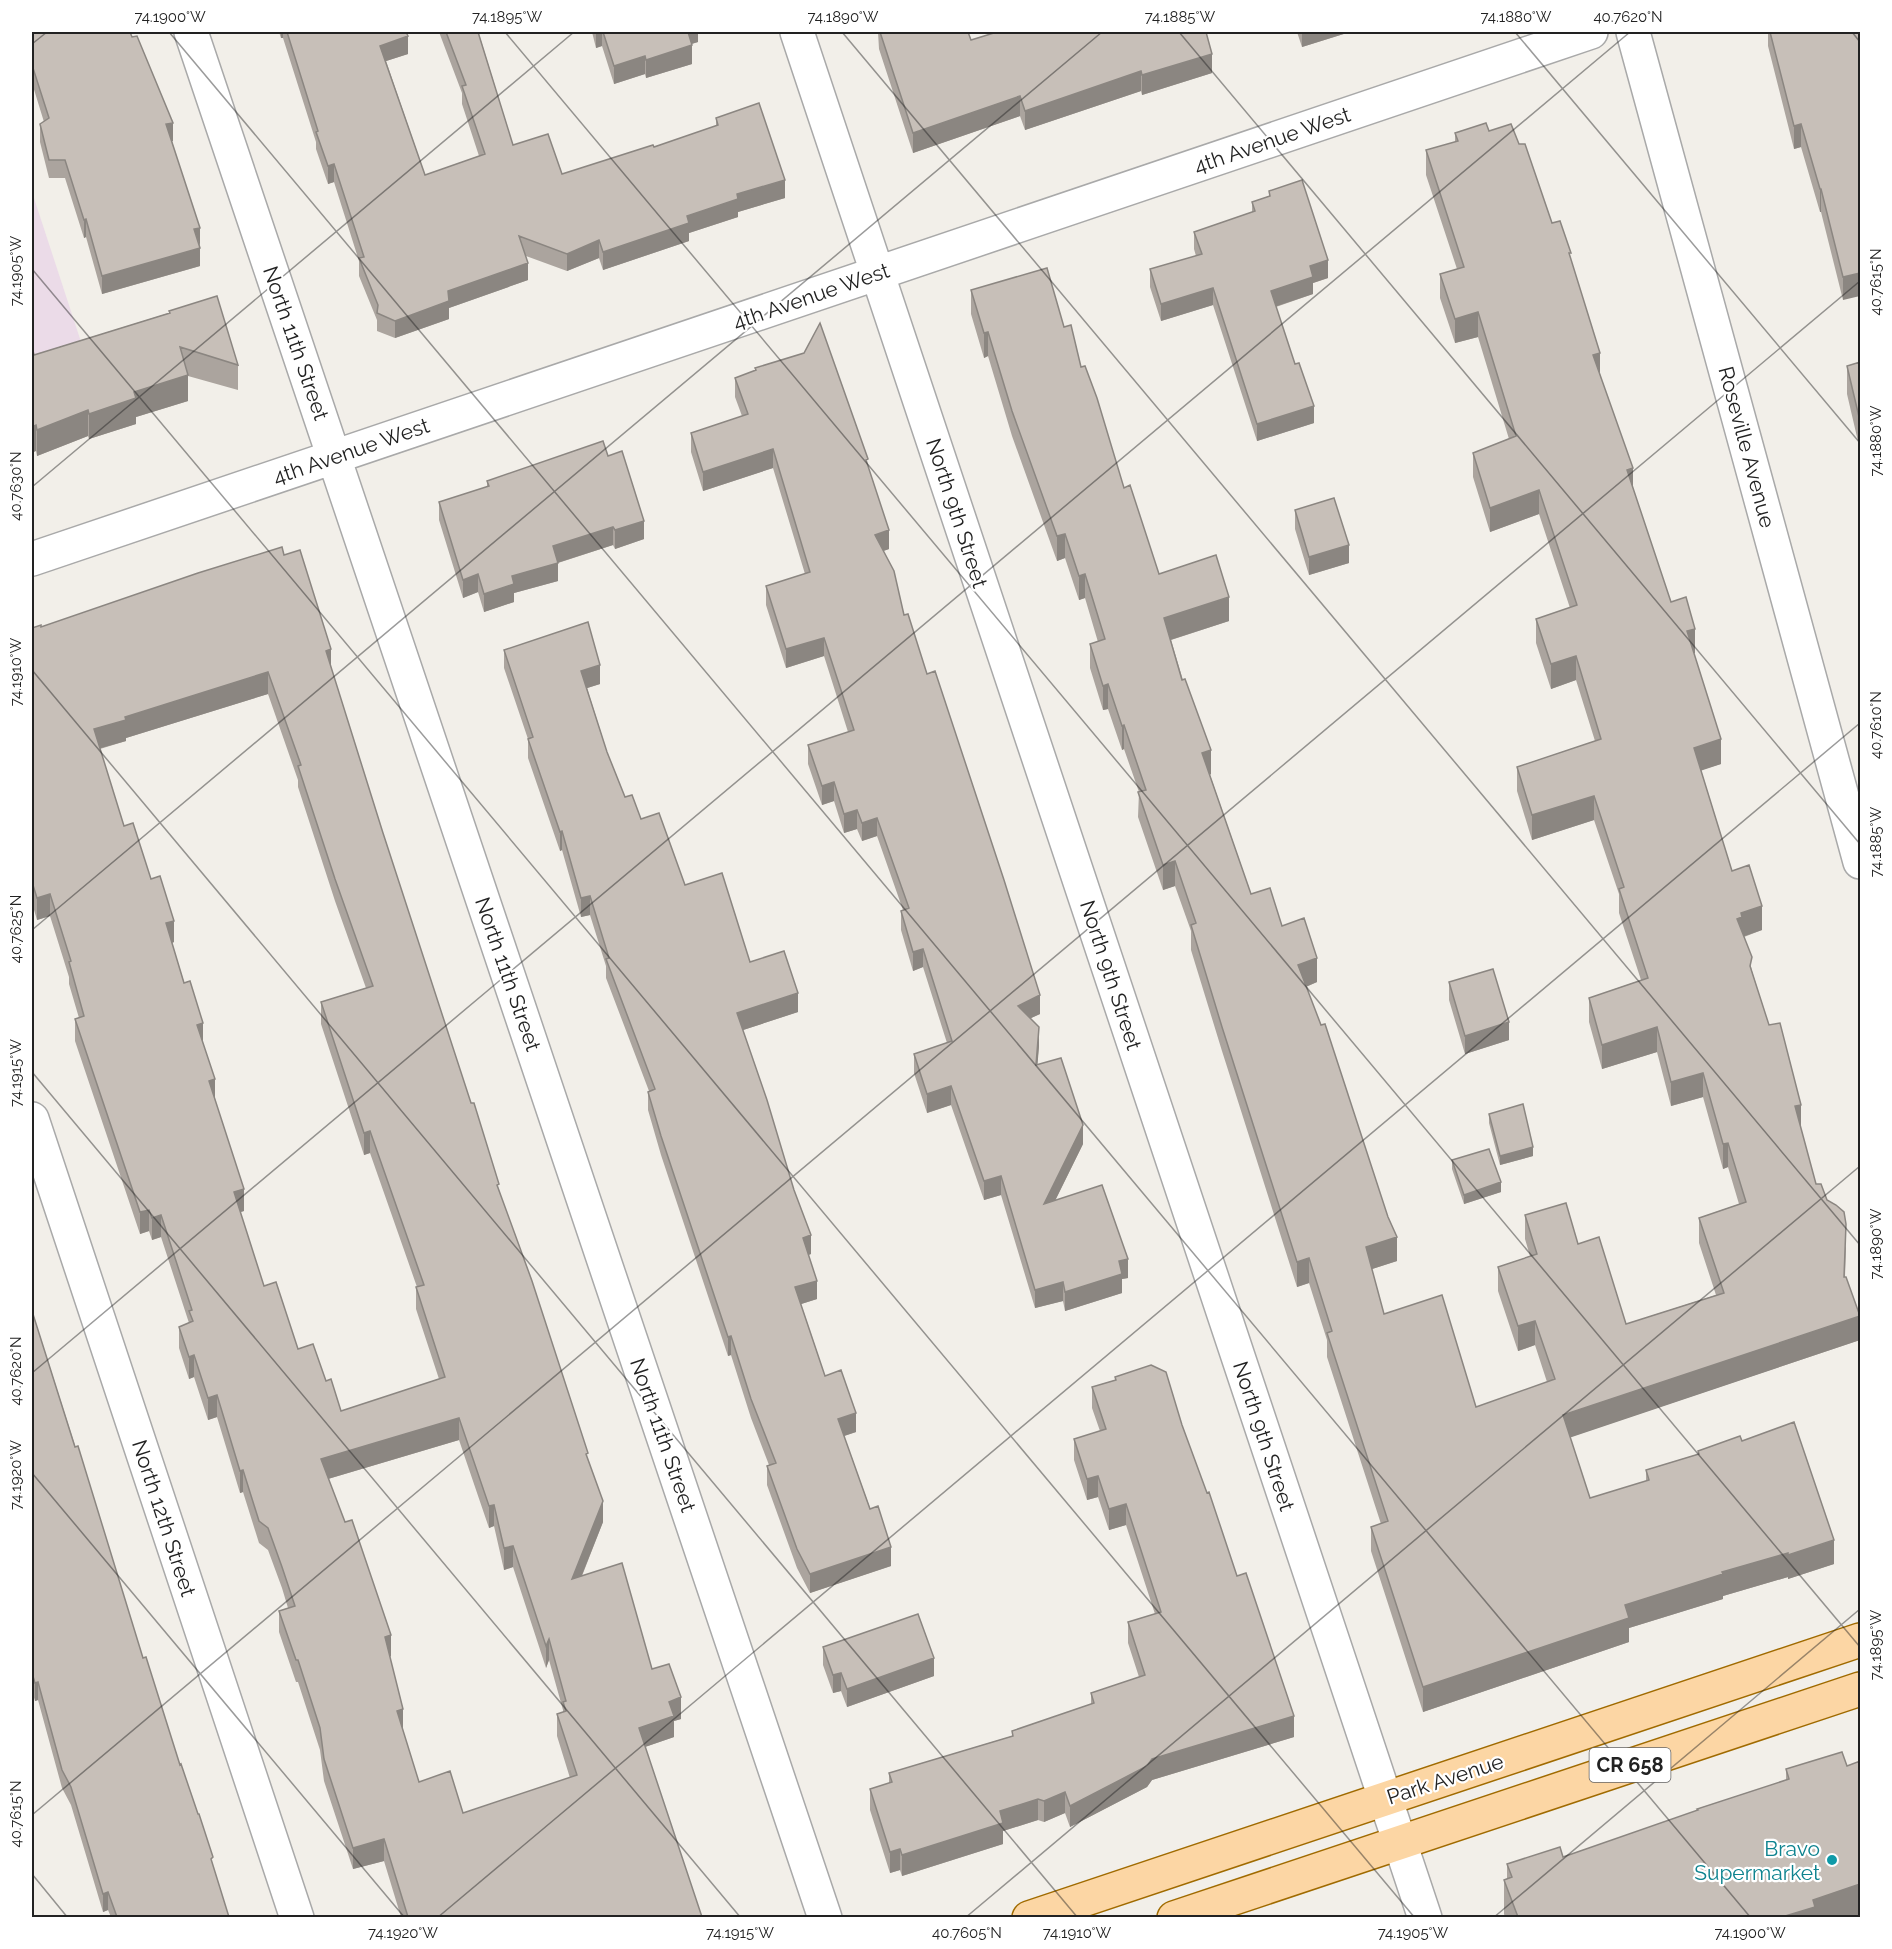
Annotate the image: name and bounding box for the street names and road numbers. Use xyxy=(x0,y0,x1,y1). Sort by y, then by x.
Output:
street label: 4th Avenue West xyxy=(1190,102,1354,178)
street label: 4th Avenue West xyxy=(729,258,893,334)
street label: North 11th Street xyxy=(258,263,334,423)
street label: Roseville Avenue xyxy=(1713,364,1781,530)
street label: 4th Avenue West xyxy=(269,413,433,489)
street label: North 9th Street xyxy=(921,435,993,591)
street label: North 11th Street xyxy=(470,894,546,1054)
street label: North 9th Street xyxy=(1075,897,1147,1053)
street label: North 11th Street xyxy=(625,1355,701,1515)
street label: North 9th Street xyxy=(1228,1358,1300,1514)
street label: North 12th Street xyxy=(127,1436,201,1600)
street label: Park Avenue xyxy=(1383,1748,1507,1810)
road number: CR 658 xyxy=(1590,1748,1670,1782)

